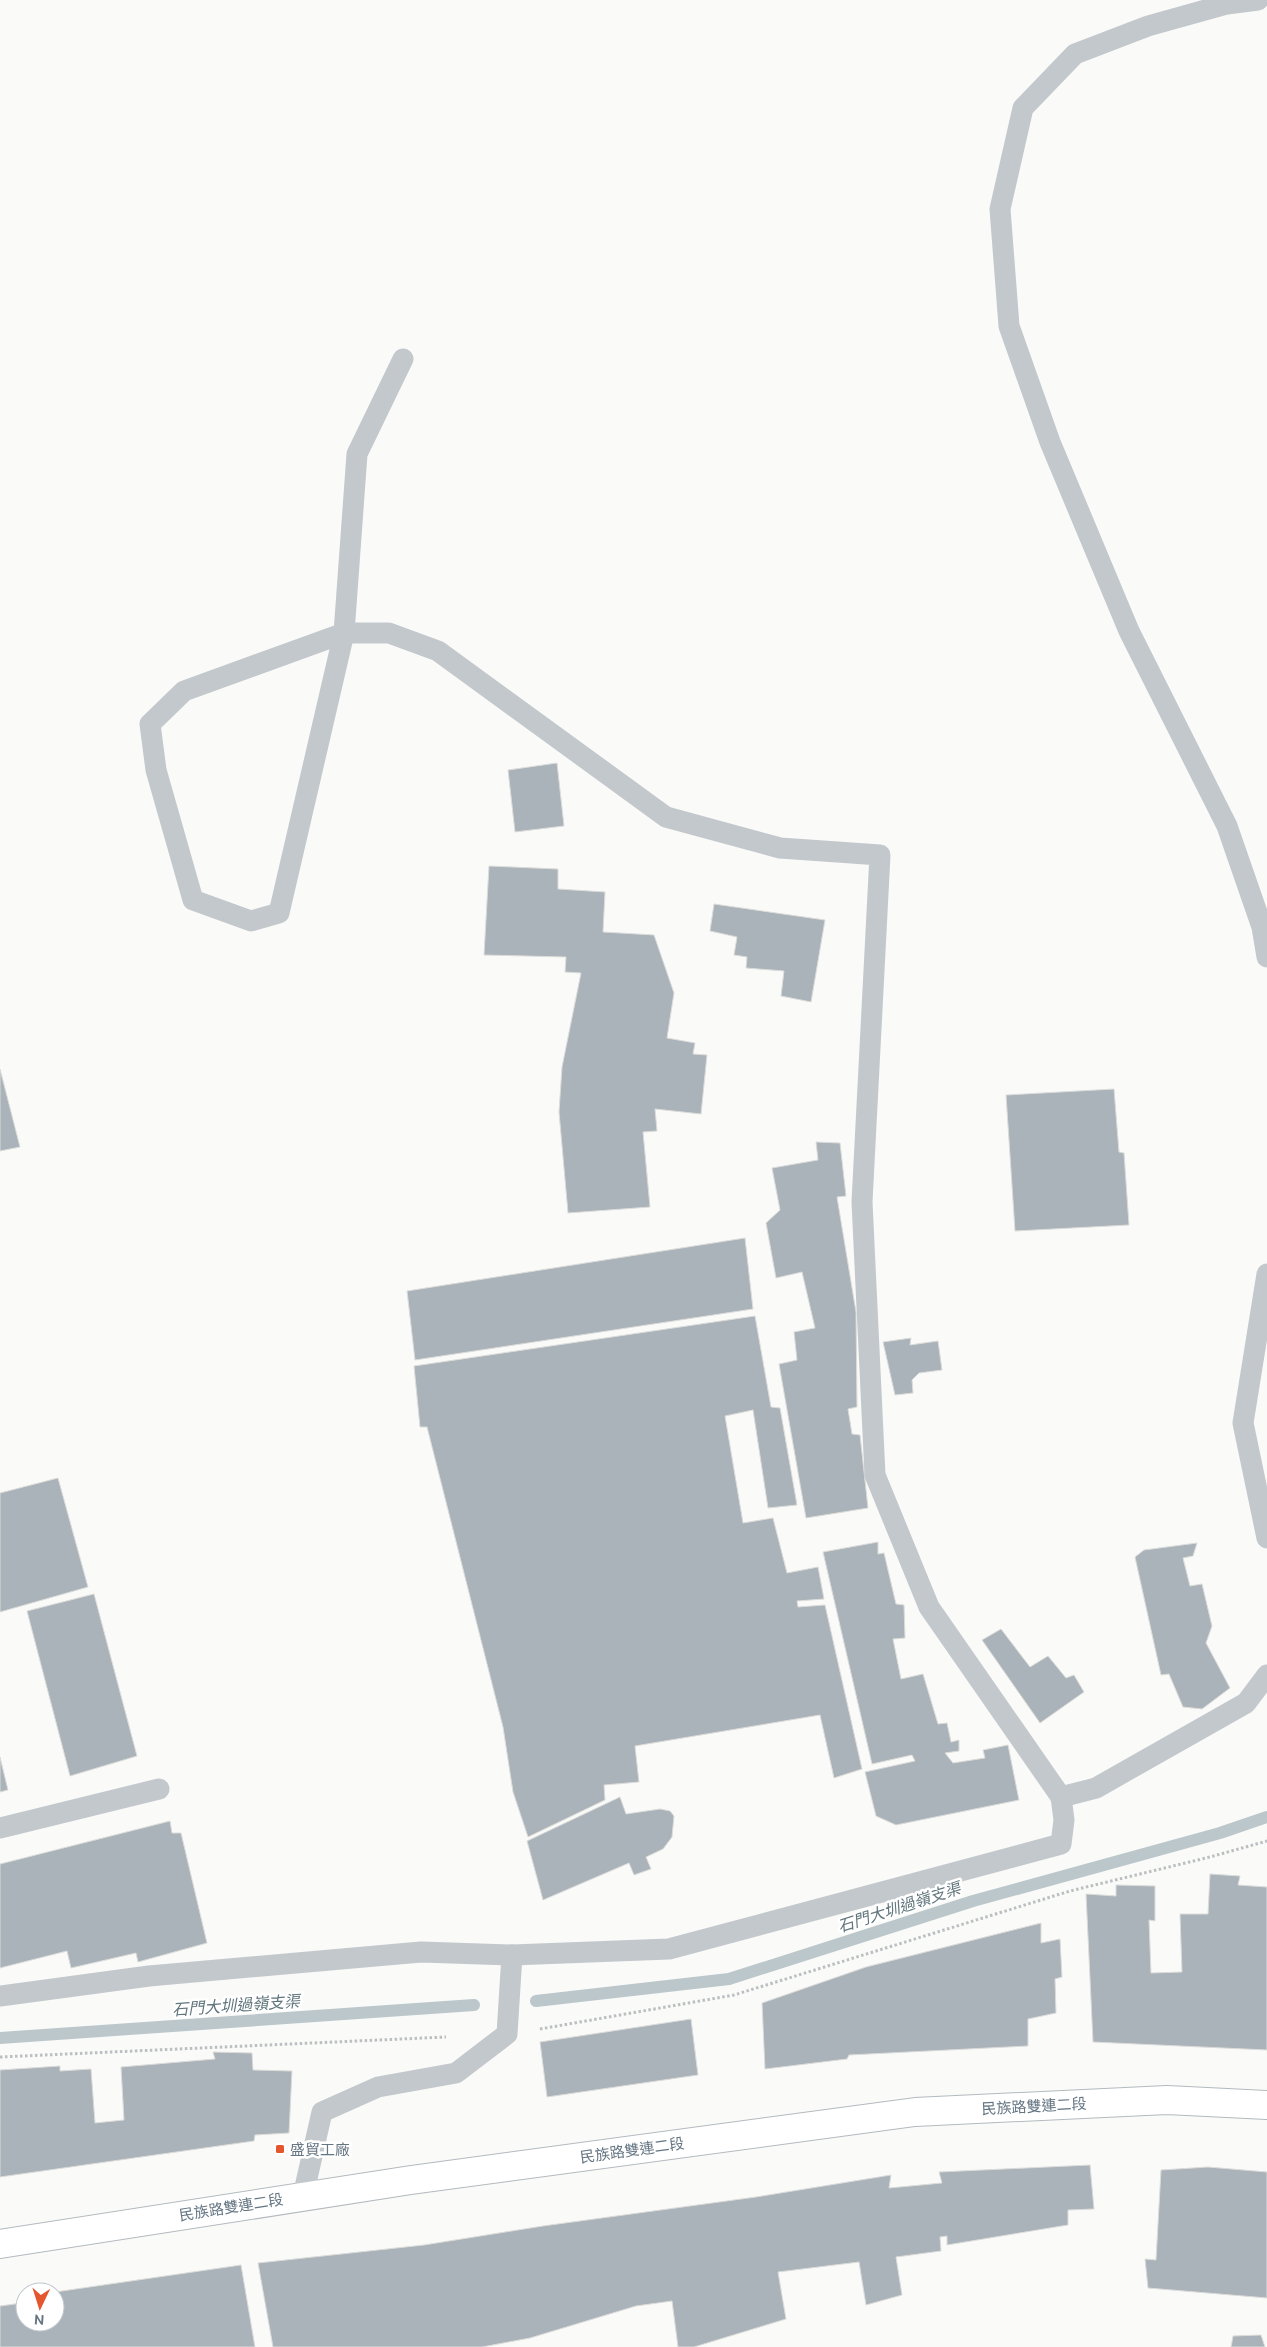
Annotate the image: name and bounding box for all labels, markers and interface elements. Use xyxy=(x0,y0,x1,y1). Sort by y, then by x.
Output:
water label: 石門大圳過嶺支渠 xyxy=(835,1878,965,1935)
water label: 石門大圳過嶺支渠 xyxy=(172,1991,302,2018)
street label: 民族路雙連二段 xyxy=(981,2095,1087,2117)
street label: 民族路雙連二段 xyxy=(579,2134,685,2166)
place label: 盛貿工廠 xyxy=(290,2141,350,2158)
marker: 盛貿工廠 xyxy=(274,2143,286,2155)
street label: 民族路雙連二段 xyxy=(178,2190,284,2224)
north arrow xyxy=(15,2282,65,2332)
text: N xyxy=(33,2312,45,2328)

